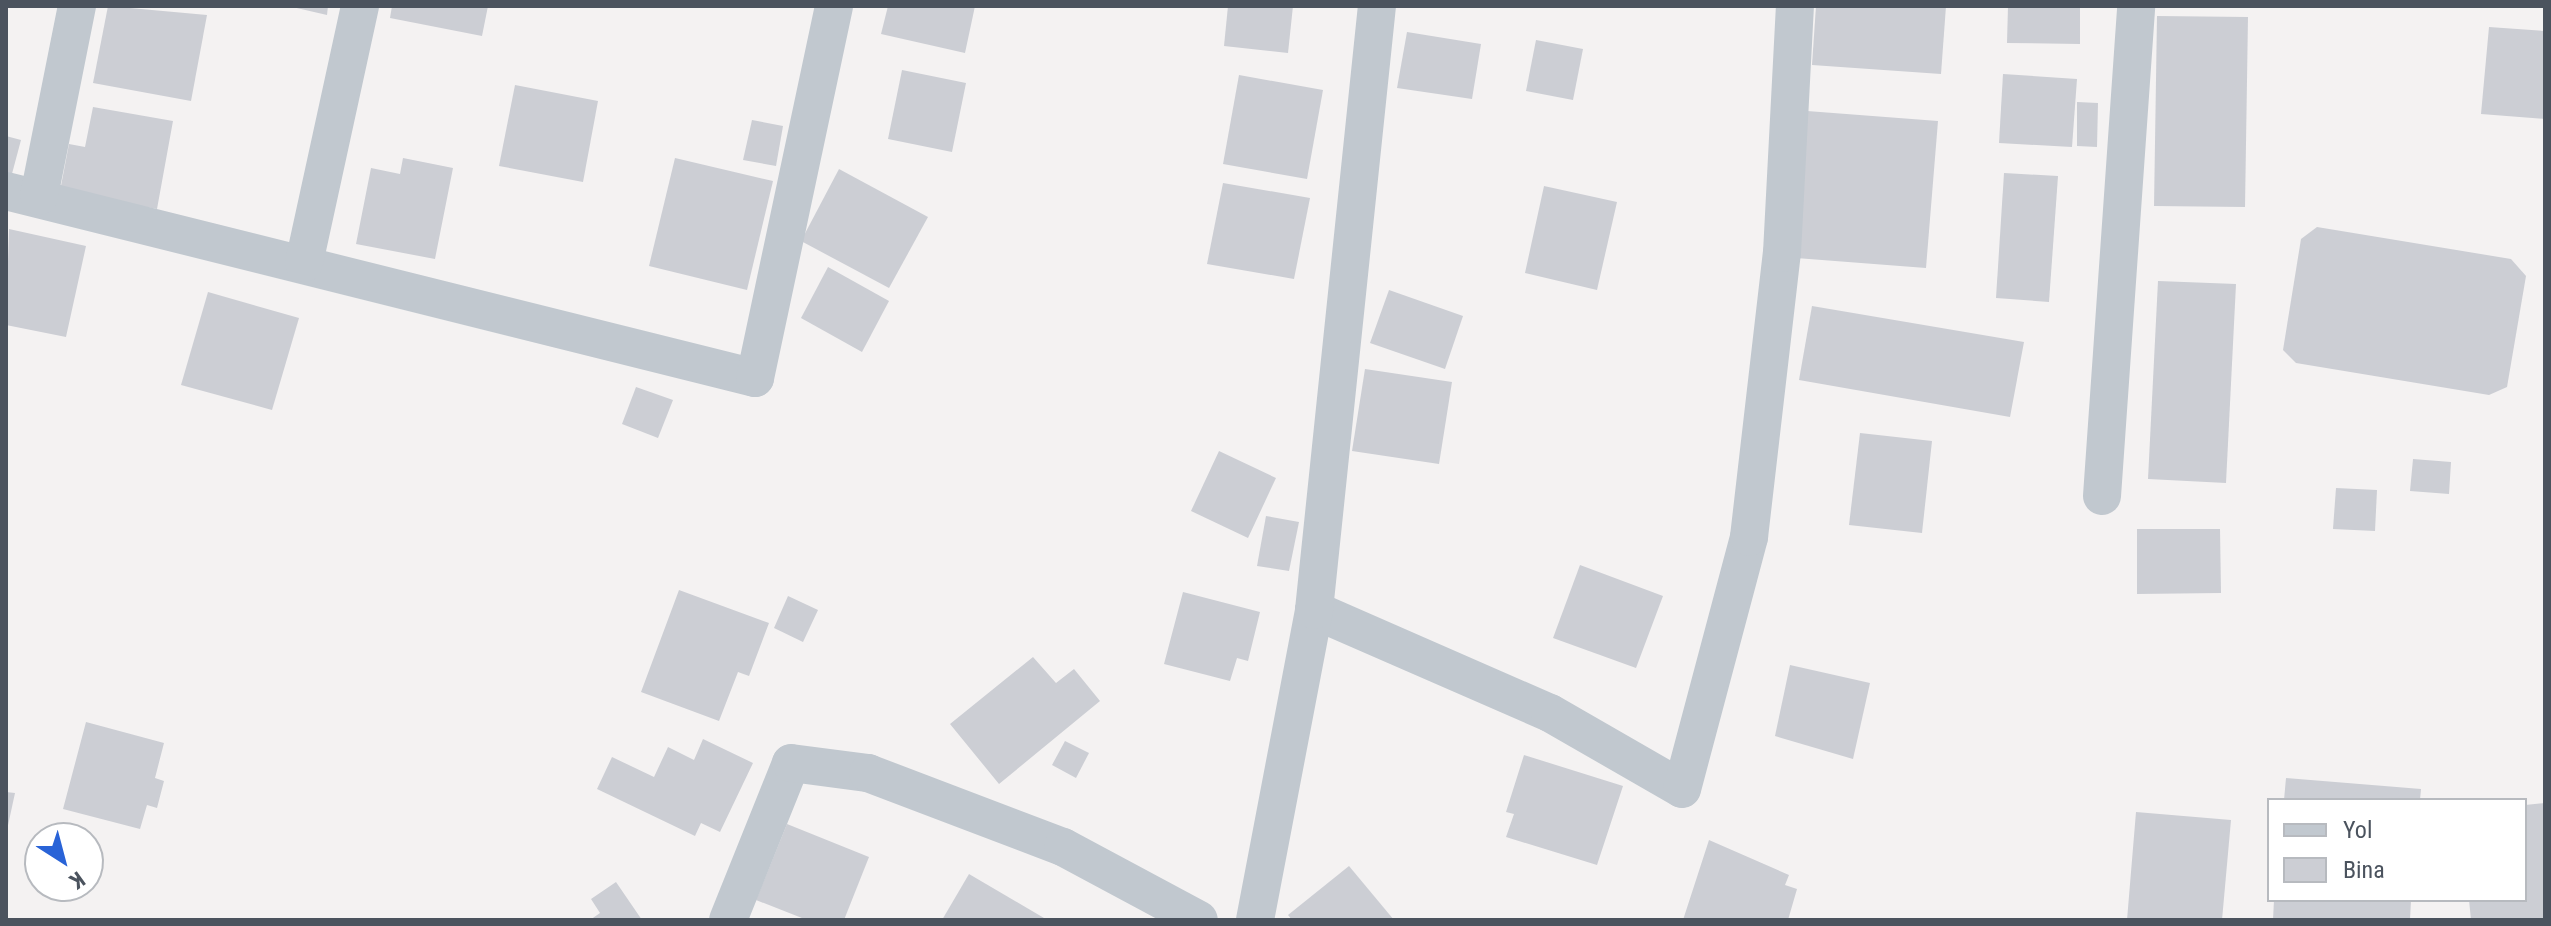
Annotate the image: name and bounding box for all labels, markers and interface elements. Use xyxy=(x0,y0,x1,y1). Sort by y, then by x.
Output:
legend xyxy=(2267,798,2527,902)
text: Yol xyxy=(2343,816,2372,844)
north arrow xyxy=(24,822,104,902)
text: Bina xyxy=(2343,856,2385,884)
text: K xyxy=(65,867,90,894)

